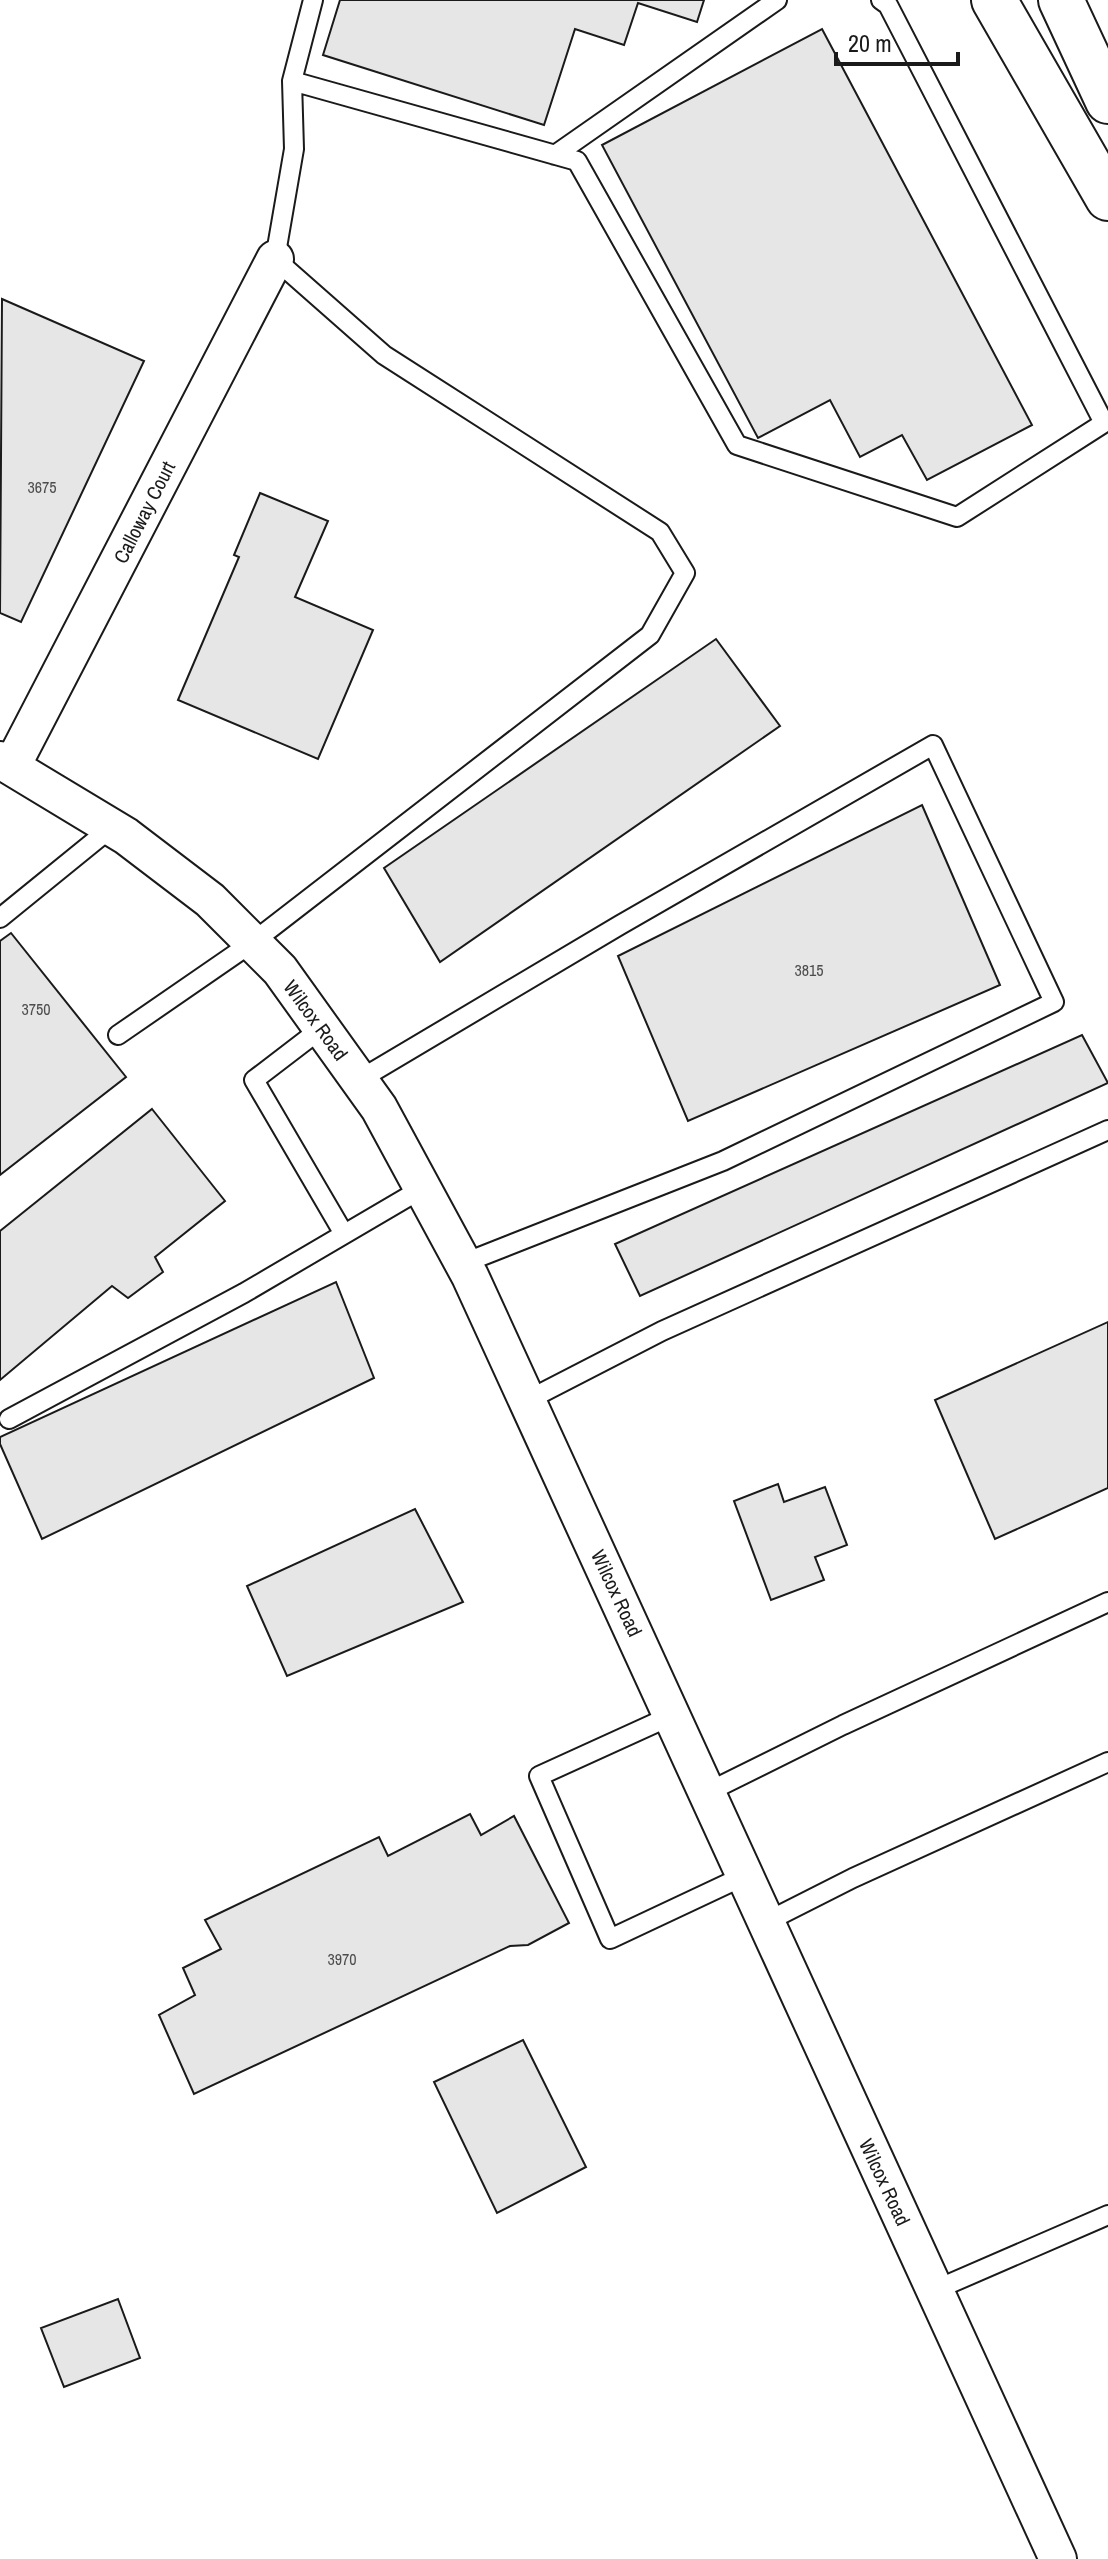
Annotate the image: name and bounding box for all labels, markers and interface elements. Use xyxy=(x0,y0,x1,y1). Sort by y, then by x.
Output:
scale bar xyxy=(836,16,958,66)
text: 20 m xyxy=(848,27,892,59)
street label: Calloway Court xyxy=(107,456,181,568)
house number: 3675 xyxy=(27,476,57,498)
house number: 3815 xyxy=(794,959,824,981)
street label: Wilcox Road xyxy=(278,974,354,1066)
house number: 3750 xyxy=(21,998,51,1020)
street label: Wilcox Road xyxy=(585,1545,649,1641)
house number: 3970 xyxy=(327,1948,357,1970)
street label: Wilcox Road xyxy=(853,2134,917,2230)

